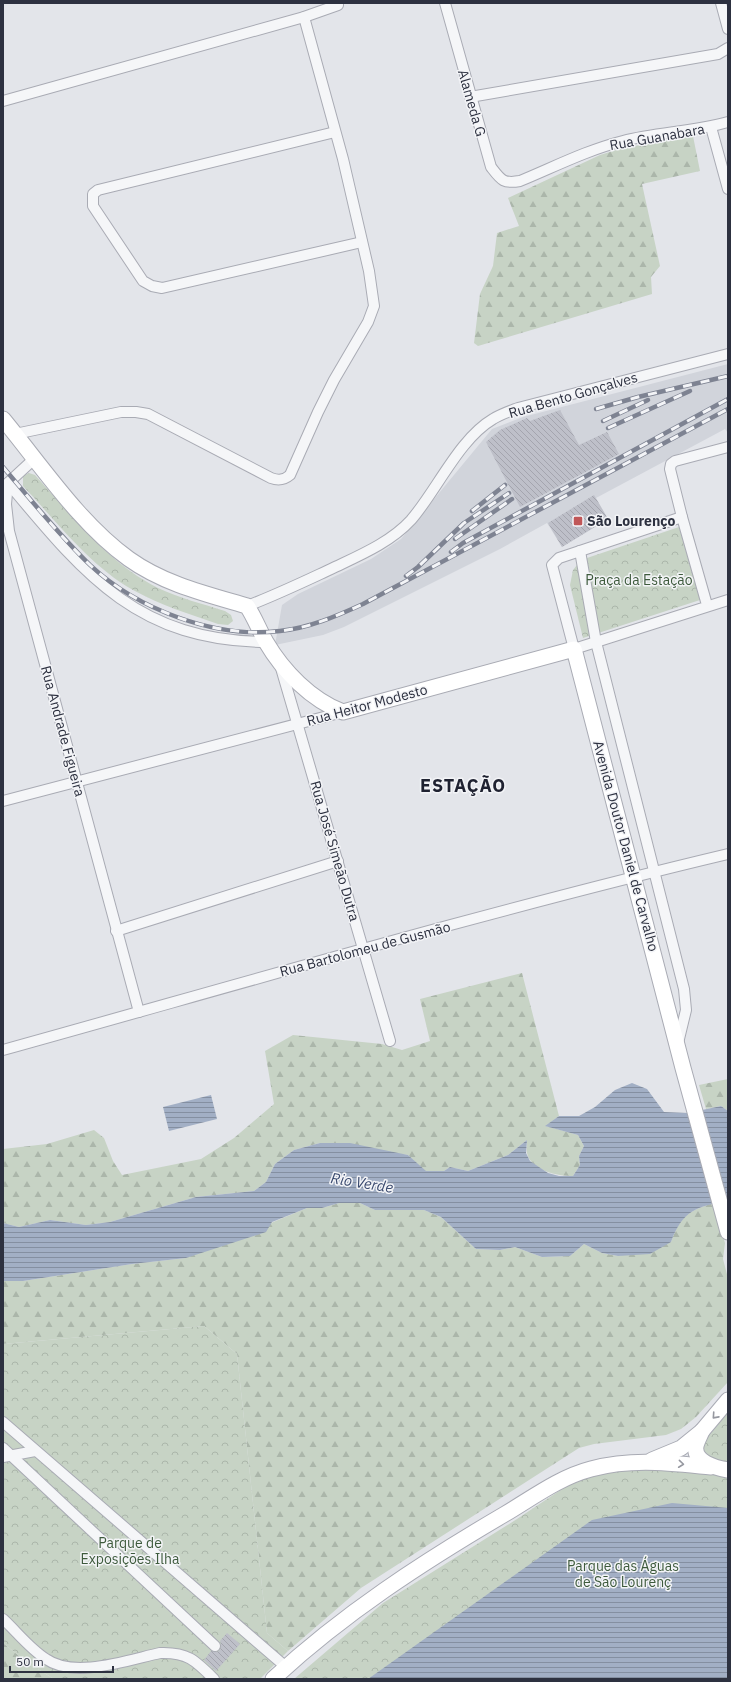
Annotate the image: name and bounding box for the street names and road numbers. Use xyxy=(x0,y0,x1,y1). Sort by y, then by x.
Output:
street label: Alameda G xyxy=(454,67,490,139)
street label: Rua Guanabara xyxy=(608,120,707,154)
street label: Rua Bento Gonçalves xyxy=(506,368,640,422)
street label: Rua Andrade Figueira xyxy=(37,664,89,799)
street label: Rua Heitor Modesto xyxy=(305,680,430,730)
street label: Avenida Doutor Daniel de Carvalho xyxy=(589,739,663,953)
street label: Rua José Simeão Dutra xyxy=(306,779,364,924)
street label: Rua Bartolomeu de Gusmão xyxy=(278,917,453,980)

